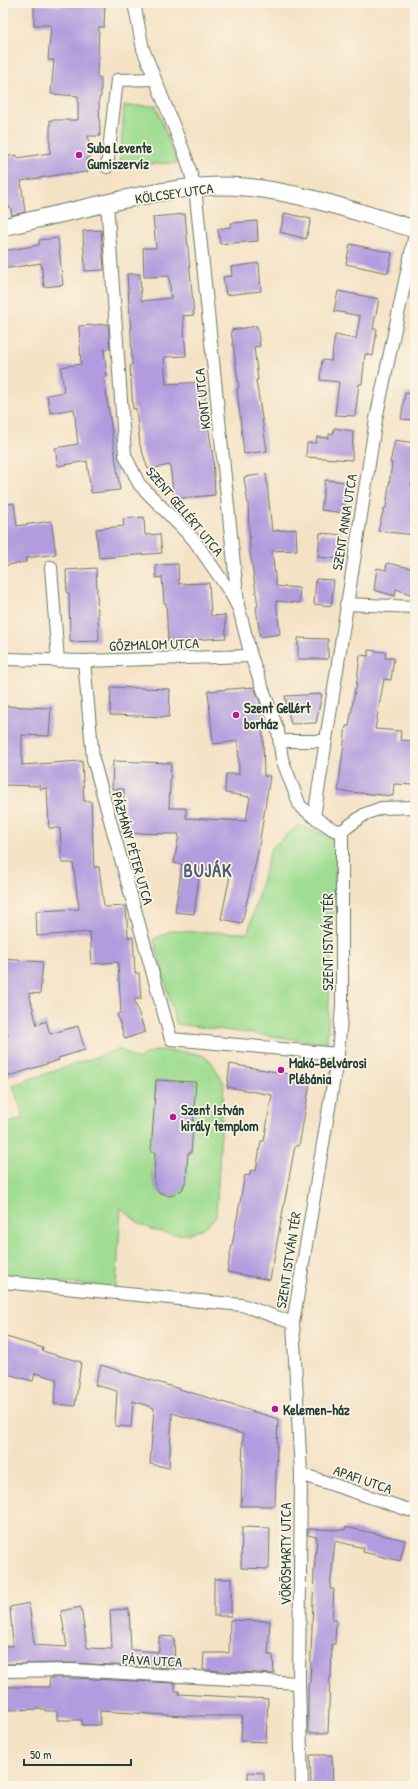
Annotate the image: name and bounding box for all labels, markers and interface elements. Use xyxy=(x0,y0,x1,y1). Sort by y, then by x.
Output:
place label: Suba Levente Gumiszervíz xyxy=(87,138,153,173)
marker: Suba Levente Gumiszervíz xyxy=(74,150,84,160)
street label: KÖLCSEY UTCA xyxy=(134,178,214,208)
street label: KONT UTCA xyxy=(189,367,215,430)
street label: SZENT GELLÉRT UTCA xyxy=(142,462,228,560)
street label: SZENT ANNA UTCA xyxy=(327,472,361,572)
street label: GŐZMALOM UTCA xyxy=(109,633,200,655)
place label: Szent Gellért borház xyxy=(244,698,312,733)
marker: Szent Gellért borház xyxy=(231,710,241,720)
street label: PÁZMÁNY PÉTER UTCA xyxy=(108,789,158,907)
district label: BUJÁK xyxy=(184,858,232,883)
street label: SZENT ISTVÁN TÉR xyxy=(318,893,337,991)
place label: Makó-Belvárosi Plébánia xyxy=(289,1053,367,1088)
marker: Makó-Belvárosi Plébánia xyxy=(276,1065,286,1075)
place label: Szent István király templom xyxy=(181,1100,259,1137)
marker: Szent István király templom xyxy=(168,1112,178,1122)
street label: SZENT ISTVÁN TÉR xyxy=(271,1210,305,1310)
place label: Kelemen-ház xyxy=(283,1400,350,1419)
marker: Kelemen-ház xyxy=(270,1404,280,1414)
street label: APAFI UTCA xyxy=(331,1460,395,1498)
street label: VÖRÖSMARTY UTCA xyxy=(276,1503,295,1605)
street label: PÁVA UTCA xyxy=(121,1649,183,1671)
scale bar xyxy=(24,1741,131,1767)
text: 50 m xyxy=(30,1746,51,1763)

